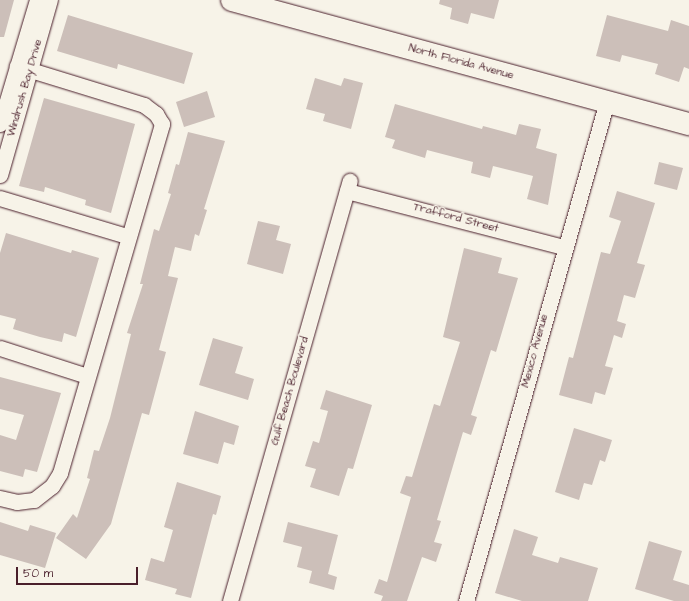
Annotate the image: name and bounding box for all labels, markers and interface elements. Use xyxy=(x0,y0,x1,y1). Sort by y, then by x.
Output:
street label: Windrush Bay Drive xyxy=(5,38,45,138)
street label: North Florida Avenue xyxy=(407,42,515,82)
street label: Trafford Street xyxy=(412,200,500,236)
street label: Mexico Avenue xyxy=(519,313,551,389)
street label: Gulf Beach Boulevard xyxy=(268,335,312,447)
scale bar xyxy=(18,559,140,585)
text: 50 m xyxy=(23,565,53,582)

